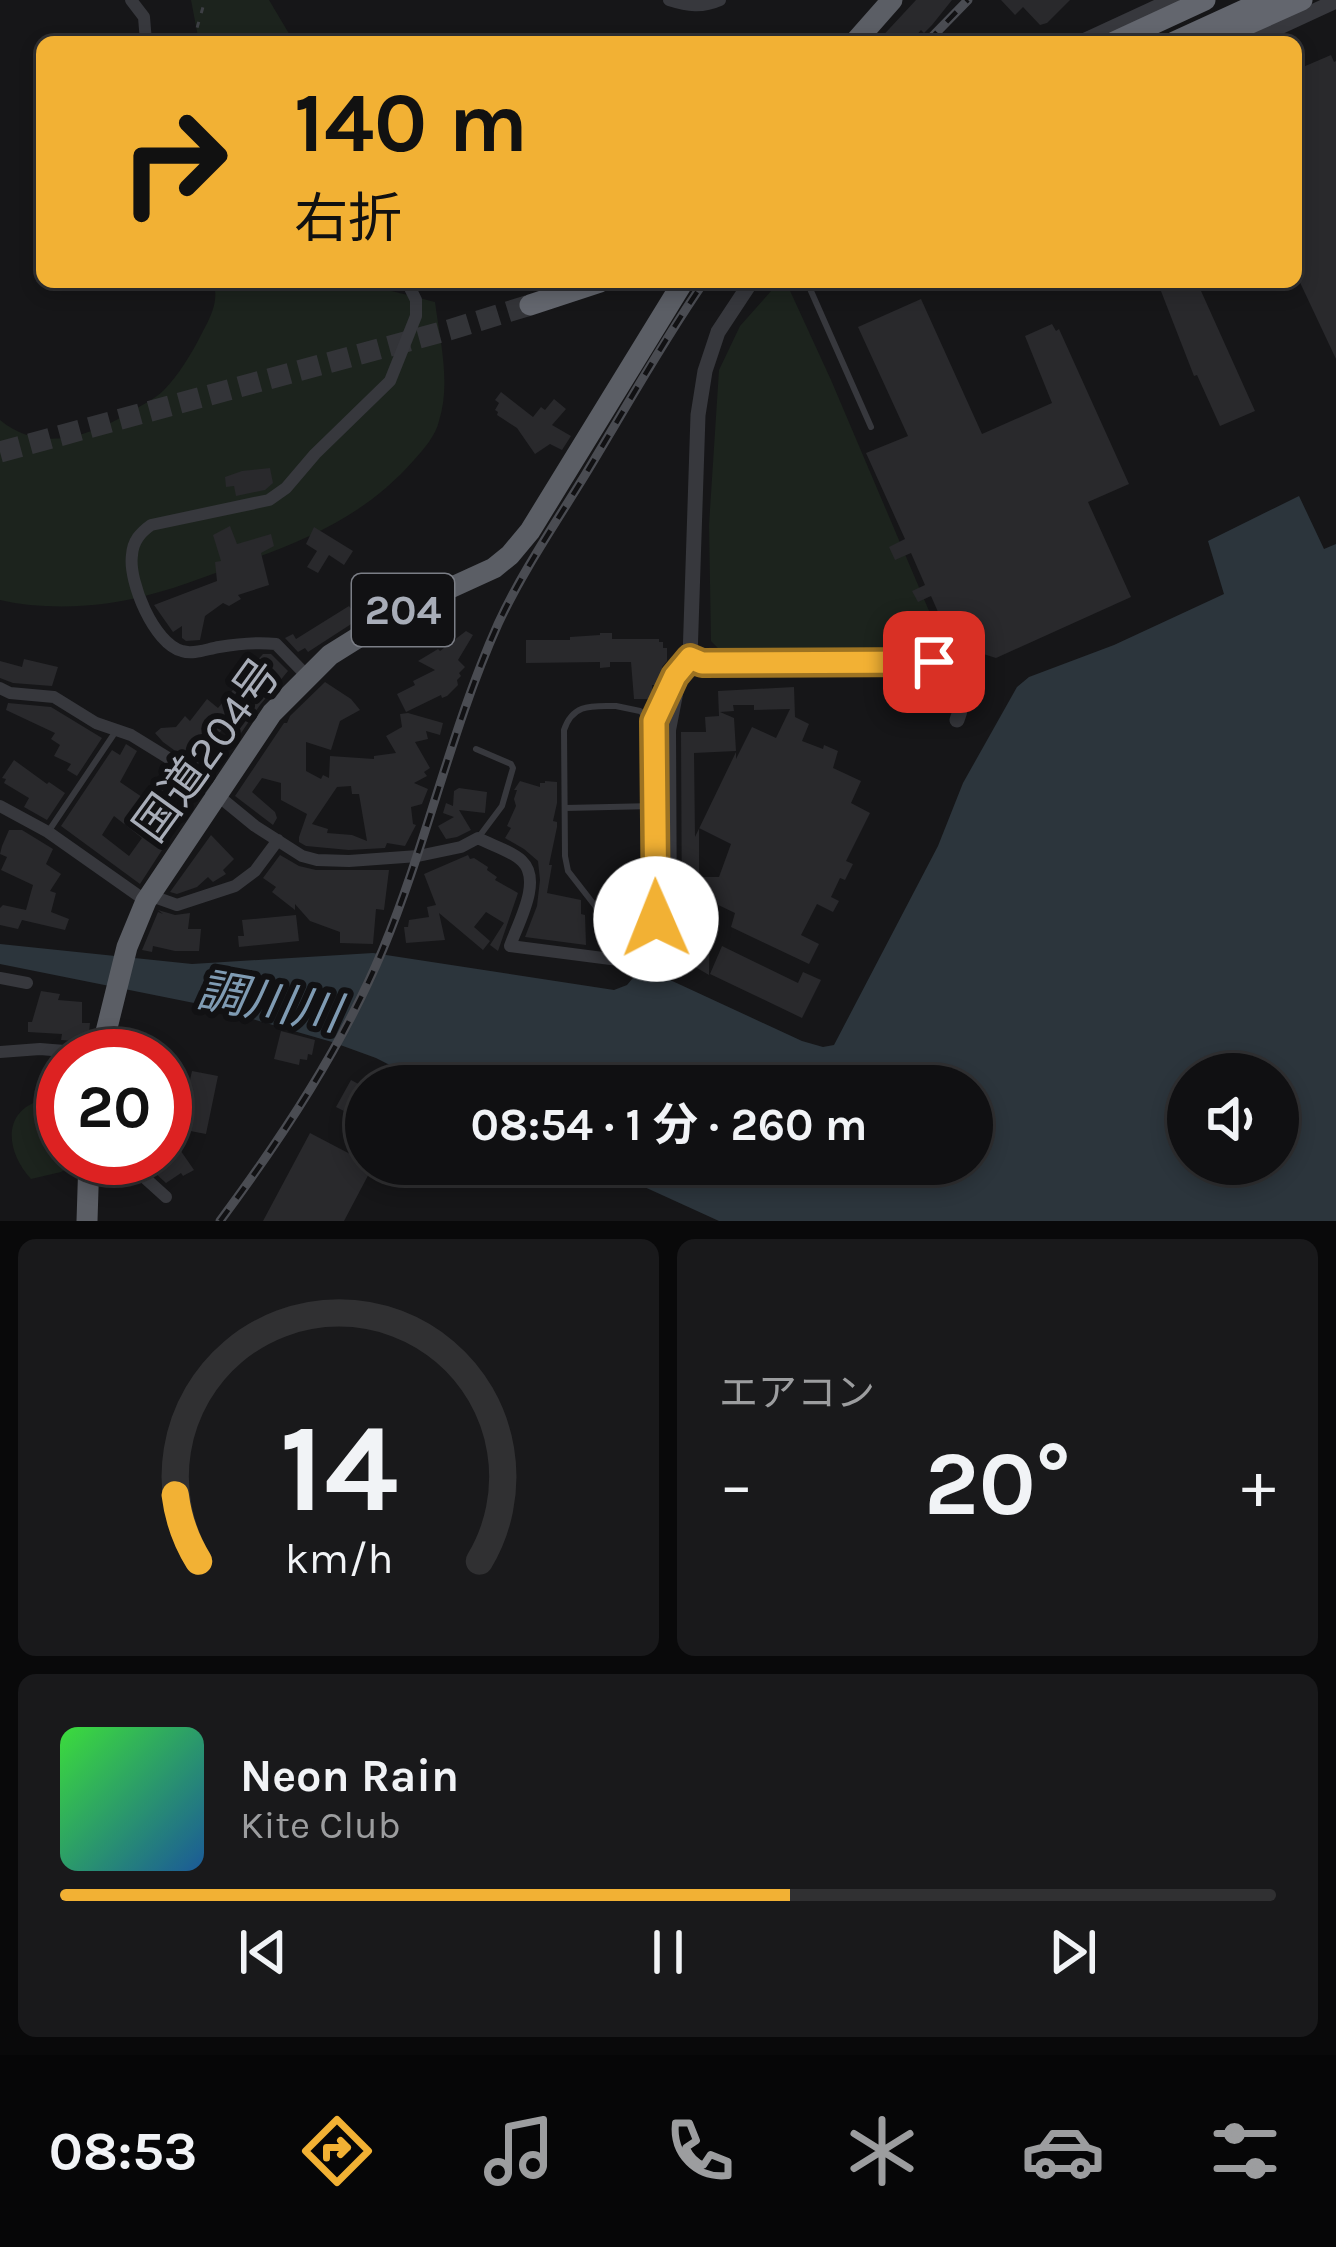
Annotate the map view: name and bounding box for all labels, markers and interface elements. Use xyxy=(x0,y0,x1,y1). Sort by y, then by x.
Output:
text: 140 m xyxy=(294,74,528,172)
icon: right xyxy=(96,84,252,240)
text: 右折 xyxy=(294,187,402,251)
road number: 204 xyxy=(352,574,454,646)
pin xyxy=(883,611,985,713)
icon: arrive xyxy=(901,629,967,695)
street label: 国道204号 xyxy=(123,649,291,851)
position arrow xyxy=(593,856,719,982)
water label: 調川川 xyxy=(193,962,350,1043)
speed limit sign: 20 xyxy=(36,1029,192,1185)
map controls xyxy=(1167,1053,1299,1185)
button: sound xyxy=(1167,1053,1299,1185)
text: 08:54 · 1 分 · 260 m xyxy=(470,1099,868,1151)
text: エアコン xyxy=(719,1370,875,1416)
text: 14 xyxy=(279,1396,398,1541)
text: 20° xyxy=(924,1431,1071,1537)
text: − xyxy=(719,1446,754,1524)
text: + xyxy=(1241,1446,1276,1524)
text: km/h xyxy=(284,1533,393,1583)
text: Neon Rain xyxy=(240,1750,459,1802)
text: Kite Club xyxy=(240,1802,401,1848)
icon: previous xyxy=(230,1919,296,1985)
icon: pause xyxy=(635,1919,701,1985)
icon: next xyxy=(1040,1919,1106,1985)
icon: directions xyxy=(295,2109,379,2193)
icon: music xyxy=(477,2109,561,2193)
icon: phone xyxy=(658,2109,742,2193)
icon: climate xyxy=(840,2109,924,2193)
icon: car xyxy=(1021,2109,1105,2193)
icon: filters xyxy=(1203,2109,1287,2193)
text: 08:53 xyxy=(49,2119,197,2183)

